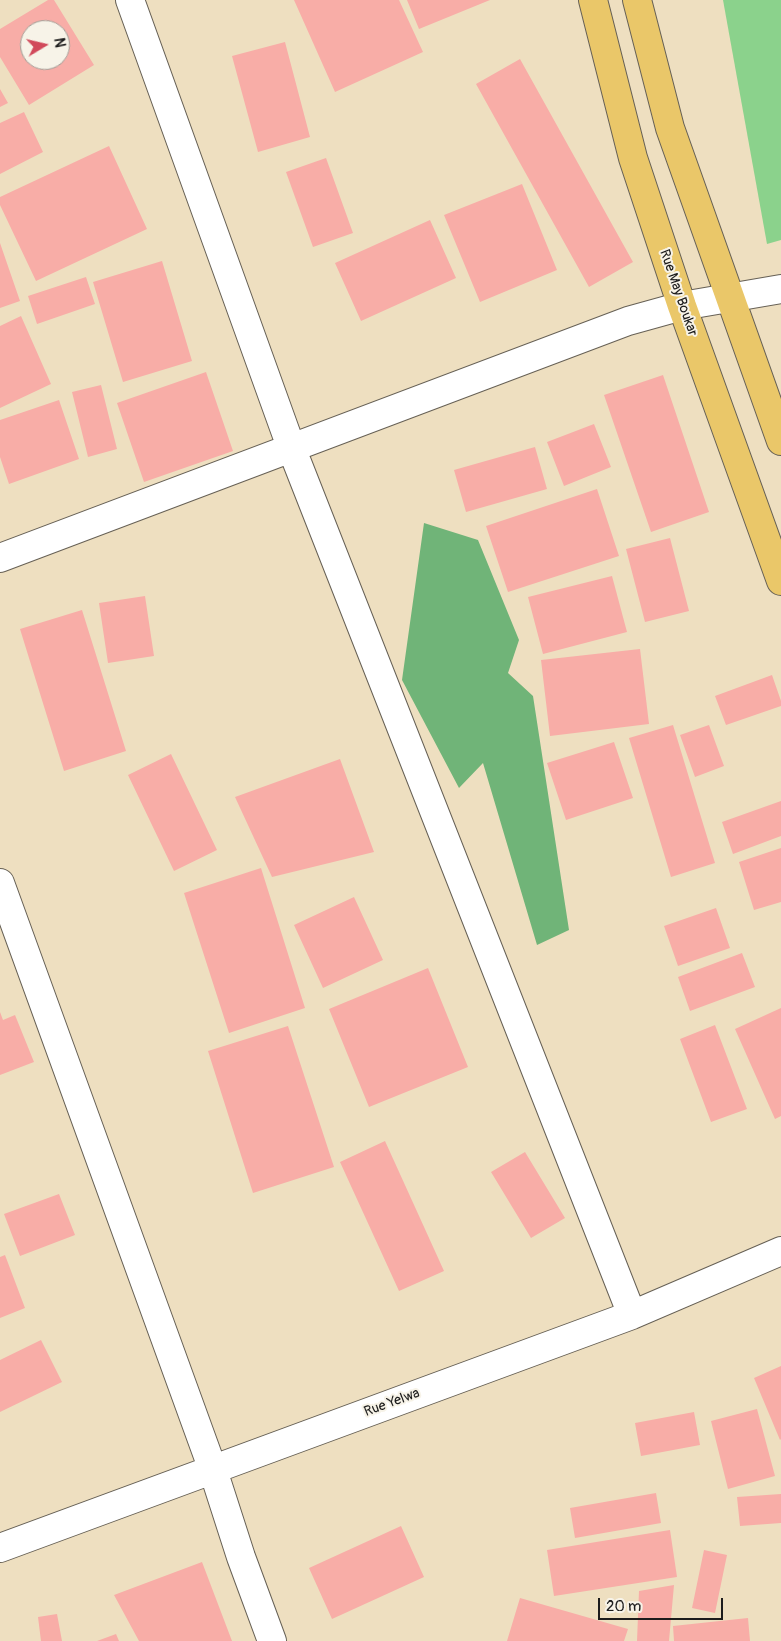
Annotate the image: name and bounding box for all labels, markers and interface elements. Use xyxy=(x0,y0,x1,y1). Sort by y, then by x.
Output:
north arrow xyxy=(20,20,70,70)
text: N xyxy=(50,37,68,49)
street label: Rue May Boukar xyxy=(655,247,701,339)
street label: Rue Yelwa xyxy=(362,1385,422,1421)
scale bar xyxy=(601,1588,726,1620)
text: 20 m xyxy=(606,1597,641,1616)

